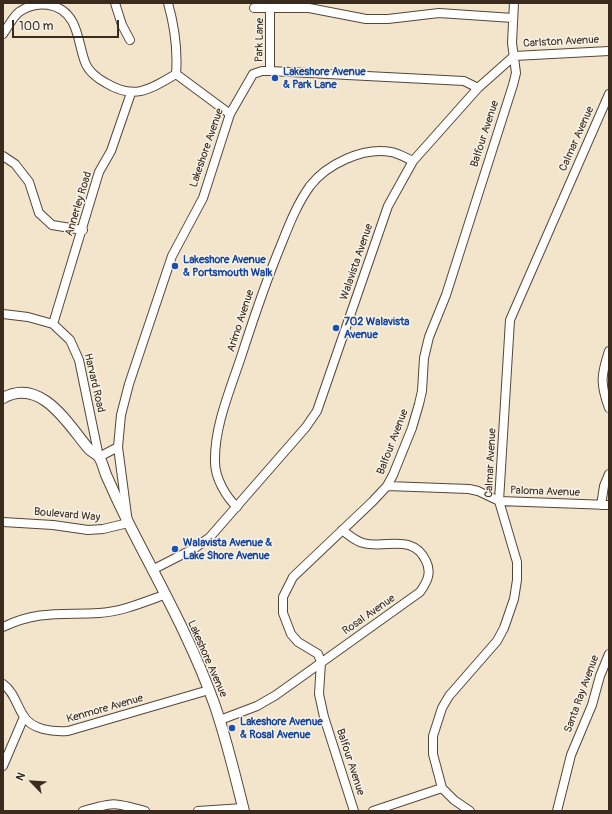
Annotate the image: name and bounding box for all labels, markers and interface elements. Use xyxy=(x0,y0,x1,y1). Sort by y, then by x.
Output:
scale bar xyxy=(14,12,121,38)
street label: Park Lane xyxy=(253,18,267,62)
text: 100 m xyxy=(19,19,53,34)
street label: Carlston Avenue xyxy=(523,33,599,51)
place label: Lakeshore Avenue & Park Lane xyxy=(283,65,366,91)
marker: Lakeshore Avenue & Park Lane xyxy=(270,73,280,83)
street label: Balfour Avenue xyxy=(468,99,502,169)
street label: Calmar Avenue xyxy=(557,105,597,173)
street label: Lakeshore Avenue xyxy=(187,107,227,189)
street label: Annerley Road xyxy=(63,170,95,238)
street label: Walavista Avenue xyxy=(338,222,376,302)
place label: Lakeshore Avenue & Portsmouth Walk xyxy=(183,253,272,279)
marker: Lakeshore Avenue & Portsmouth Walk xyxy=(170,261,180,271)
street label: Arimo Avenue xyxy=(225,288,257,354)
place label: 702 Walavista Avenue xyxy=(344,315,409,341)
marker: 702 Walavista Avenue xyxy=(331,323,341,333)
street label: Harvard Road xyxy=(81,352,107,414)
street label: Balfour Avenue xyxy=(374,407,412,477)
street label: Calmar Avenue xyxy=(483,428,499,498)
street label: Paloma Avenue xyxy=(510,484,580,500)
street label: Boulevard Way xyxy=(33,506,101,524)
place label: Walavista Avenue & Lake Shore Avenue xyxy=(183,536,272,562)
marker: Walavista Avenue & Lake Shore Avenue xyxy=(170,544,180,554)
street label: Rosal Avenue xyxy=(340,592,398,638)
street label: Lakeshore Avenue xyxy=(184,619,230,699)
street label: Santa Ray Avenue xyxy=(562,653,602,735)
street label: Kenmore Avenue xyxy=(65,692,145,726)
place label: Lakeshore Avenue & Rosal Avenue xyxy=(240,715,323,741)
marker: Lakeshore Avenue & Rosal Avenue xyxy=(227,723,237,733)
street label: Balfour Avenue xyxy=(333,727,367,797)
north arrow xyxy=(12,762,52,802)
text: N xyxy=(13,771,28,783)

